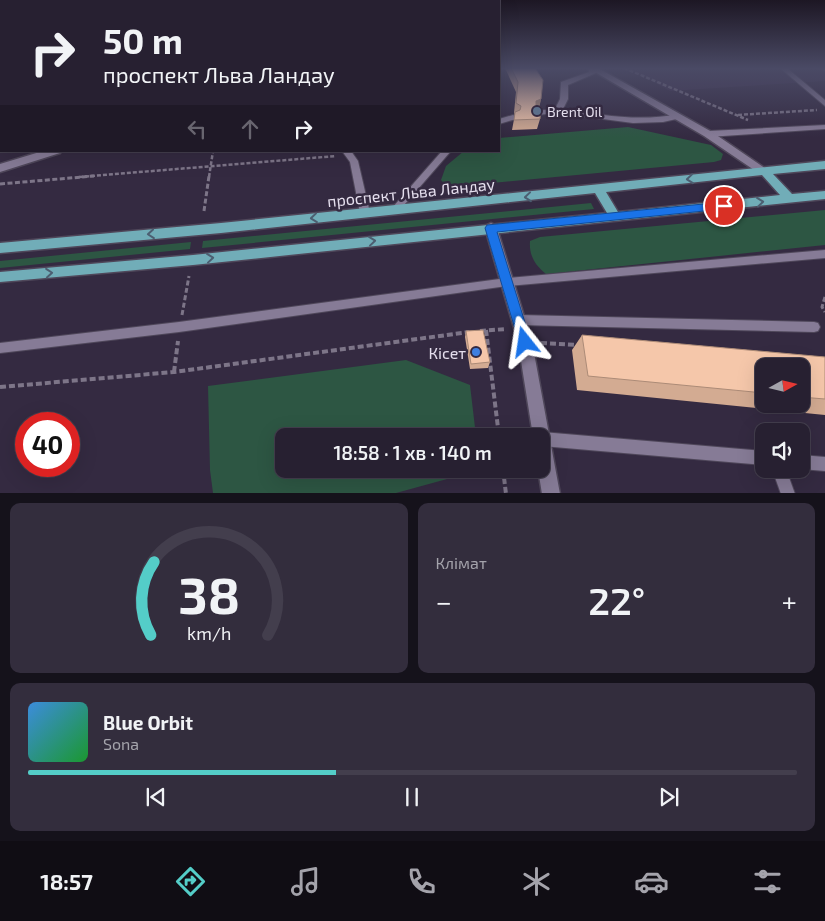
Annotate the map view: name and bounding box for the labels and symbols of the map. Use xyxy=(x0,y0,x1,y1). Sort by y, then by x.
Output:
place label: Brent Oil xyxy=(547,103,603,120)
marker: Brent Oil xyxy=(531,105,543,117)
street label: проспект Льва Ландау xyxy=(326,174,496,211)
one-way arrow xyxy=(685,174,693,185)
pin xyxy=(703,185,745,227)
one-way arrow xyxy=(524,191,532,202)
one-way arrow xyxy=(756,197,764,208)
one-way arrow xyxy=(310,212,318,223)
one-way arrow xyxy=(146,229,154,240)
one-way arrow xyxy=(368,236,376,247)
one-way arrow xyxy=(207,253,215,264)
one-way arrow xyxy=(45,268,53,279)
position arrow xyxy=(498,315,550,367)
place label: Кісет xyxy=(428,343,466,362)
marker: Кісет xyxy=(470,346,482,358)
north arrow xyxy=(755,358,810,412)
speed limit sign: 40 xyxy=(15,412,80,477)

